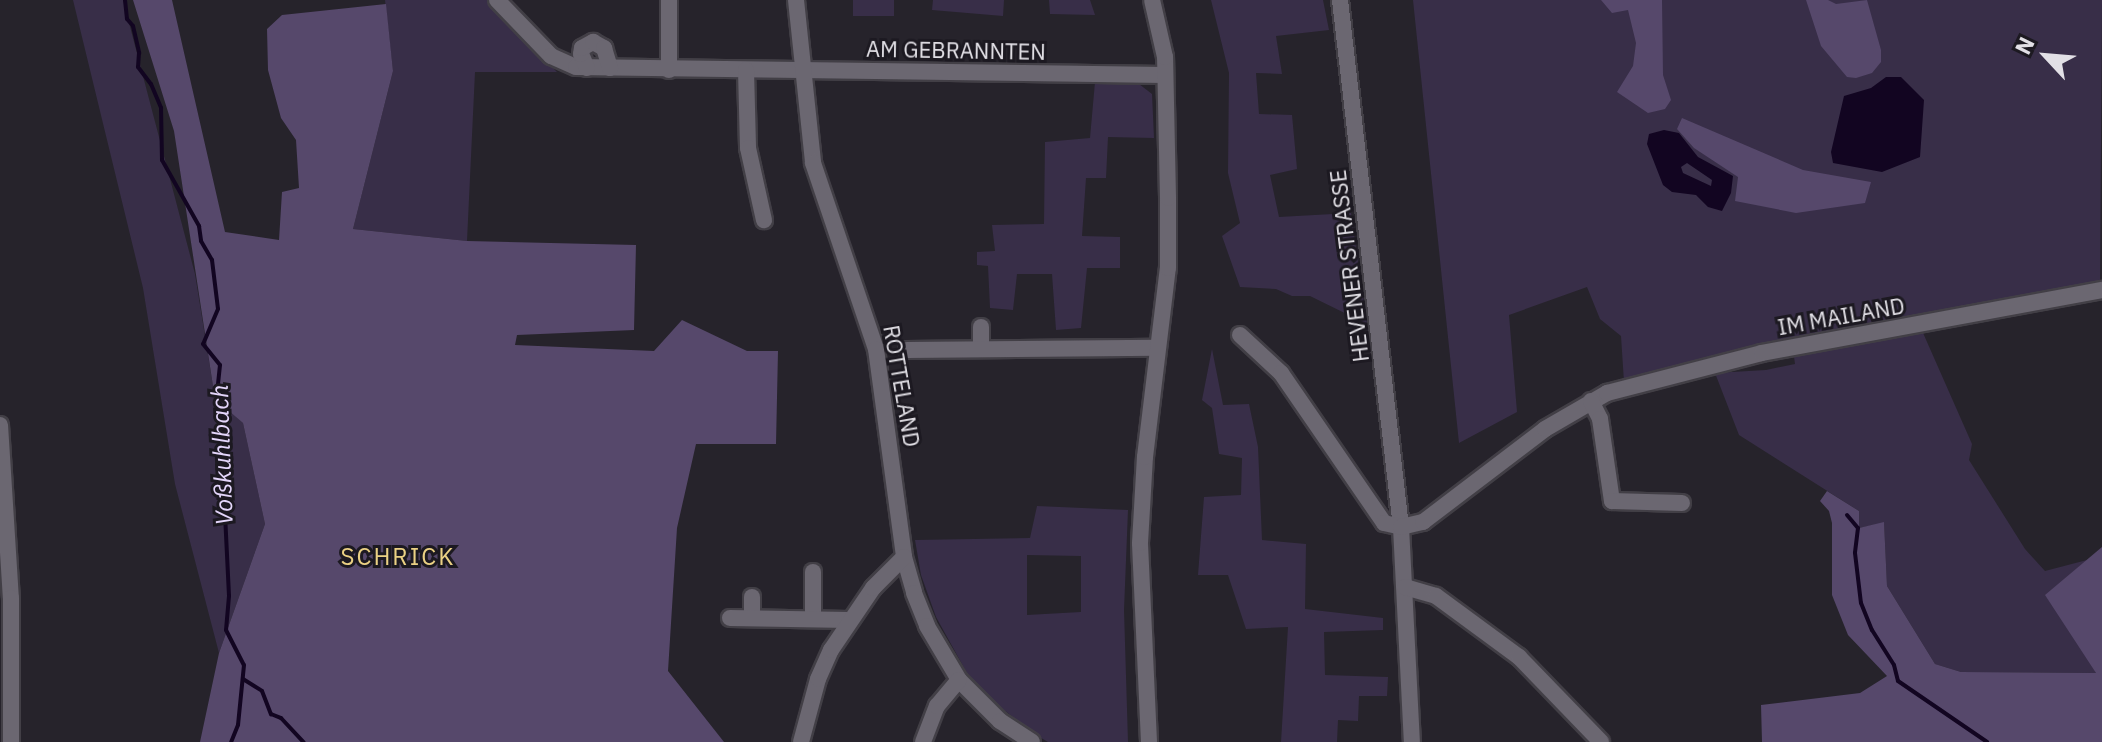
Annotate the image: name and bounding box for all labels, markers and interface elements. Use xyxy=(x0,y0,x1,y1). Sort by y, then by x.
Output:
north arrow xyxy=(2006,16,2086,96)
text: N xyxy=(2007,32,2041,59)
street label: AM GEBRANNTEN xyxy=(866,35,1046,65)
street label: HEVENER STRASSE xyxy=(1324,168,1374,364)
street label: IM MAILAND xyxy=(1775,292,1907,340)
street label: ROTTELAND xyxy=(878,323,926,449)
water label: Voßkuhlbach xyxy=(205,384,239,526)
district label: SCHRICK xyxy=(341,543,455,571)

